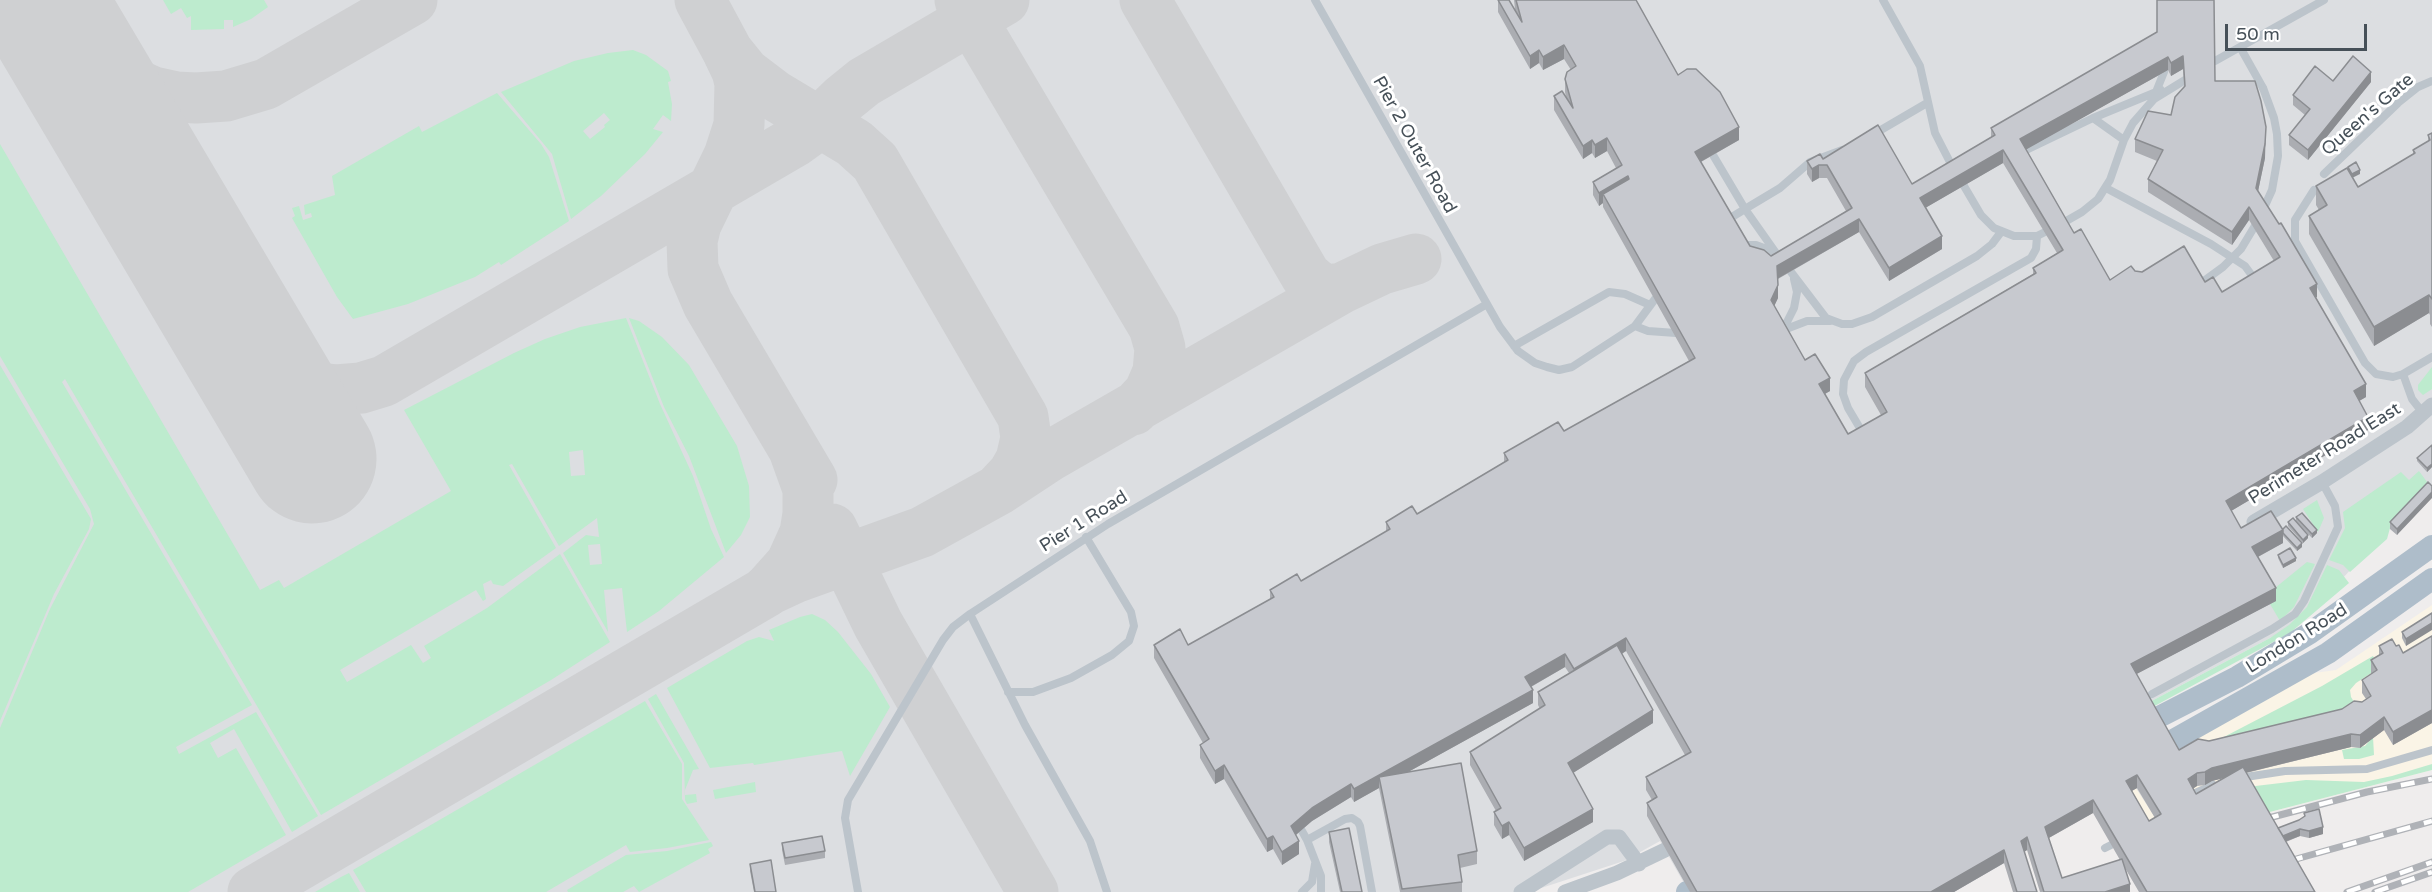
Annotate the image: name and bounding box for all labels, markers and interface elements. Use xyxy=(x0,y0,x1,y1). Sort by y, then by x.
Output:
scale bar xyxy=(2228,12,2370,50)
text: 50 m xyxy=(2236,23,2280,45)
street label: Queen's Gate xyxy=(2318,69,2418,161)
street label: Pier 2 Outer Road xyxy=(1367,73,1461,217)
street label: Perimeter Road East xyxy=(2245,398,2405,510)
street label: Pier 1 Road xyxy=(1036,487,1132,557)
street label: London Road xyxy=(2242,599,2352,679)

